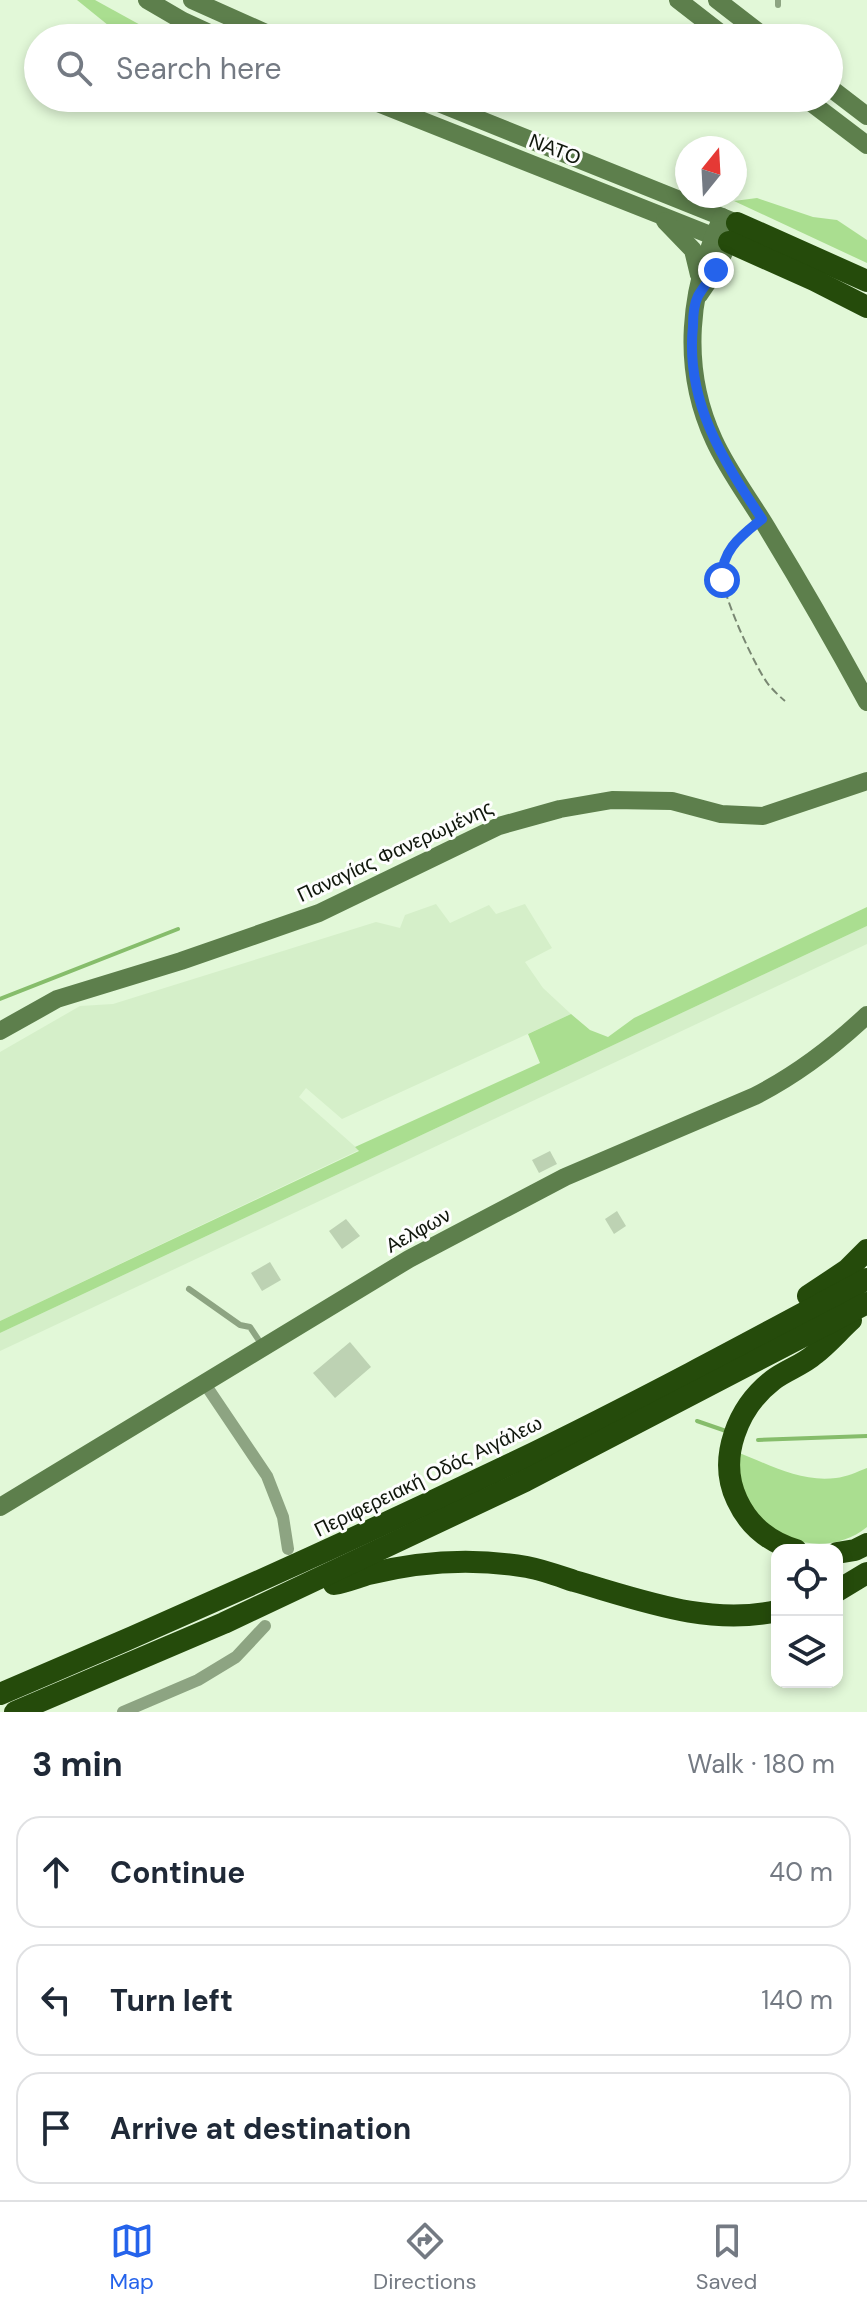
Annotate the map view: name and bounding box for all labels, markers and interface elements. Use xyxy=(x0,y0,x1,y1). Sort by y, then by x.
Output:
search box xyxy=(24,24,843,112)
icon: search xyxy=(52,46,96,90)
text: Search here xyxy=(116,49,282,88)
street label: ΝΑΤΟ xyxy=(525,127,585,171)
north arrow xyxy=(675,136,747,208)
route end xyxy=(698,252,734,288)
route start xyxy=(704,562,740,598)
street label: Παναγίας Φανερωμένης xyxy=(293,794,497,908)
street label: Αελφων xyxy=(381,1202,455,1258)
street label: Περιφερειακή Οδός Αιγάλεω xyxy=(310,1409,546,1543)
map controls xyxy=(771,1544,843,1688)
button: locate xyxy=(771,1544,843,1616)
button: layers xyxy=(771,1616,843,1688)
text: 3 min xyxy=(32,1742,123,1787)
text: Walk · 180 m xyxy=(687,1747,835,1781)
icon: ahead xyxy=(34,1850,78,1894)
text: Continue xyxy=(110,1853,245,1892)
text: 40 m xyxy=(769,1855,833,1889)
icon: left xyxy=(34,1978,78,2022)
text: Turn left xyxy=(110,1981,233,2020)
text: 140 m xyxy=(761,1983,833,2017)
icon: arrive xyxy=(34,2106,78,2150)
text: Arrive at destination xyxy=(110,2109,411,2148)
tab: Map xyxy=(110,2219,154,2296)
tab: Directions xyxy=(373,2219,477,2296)
tab: Saved xyxy=(696,2219,757,2296)

